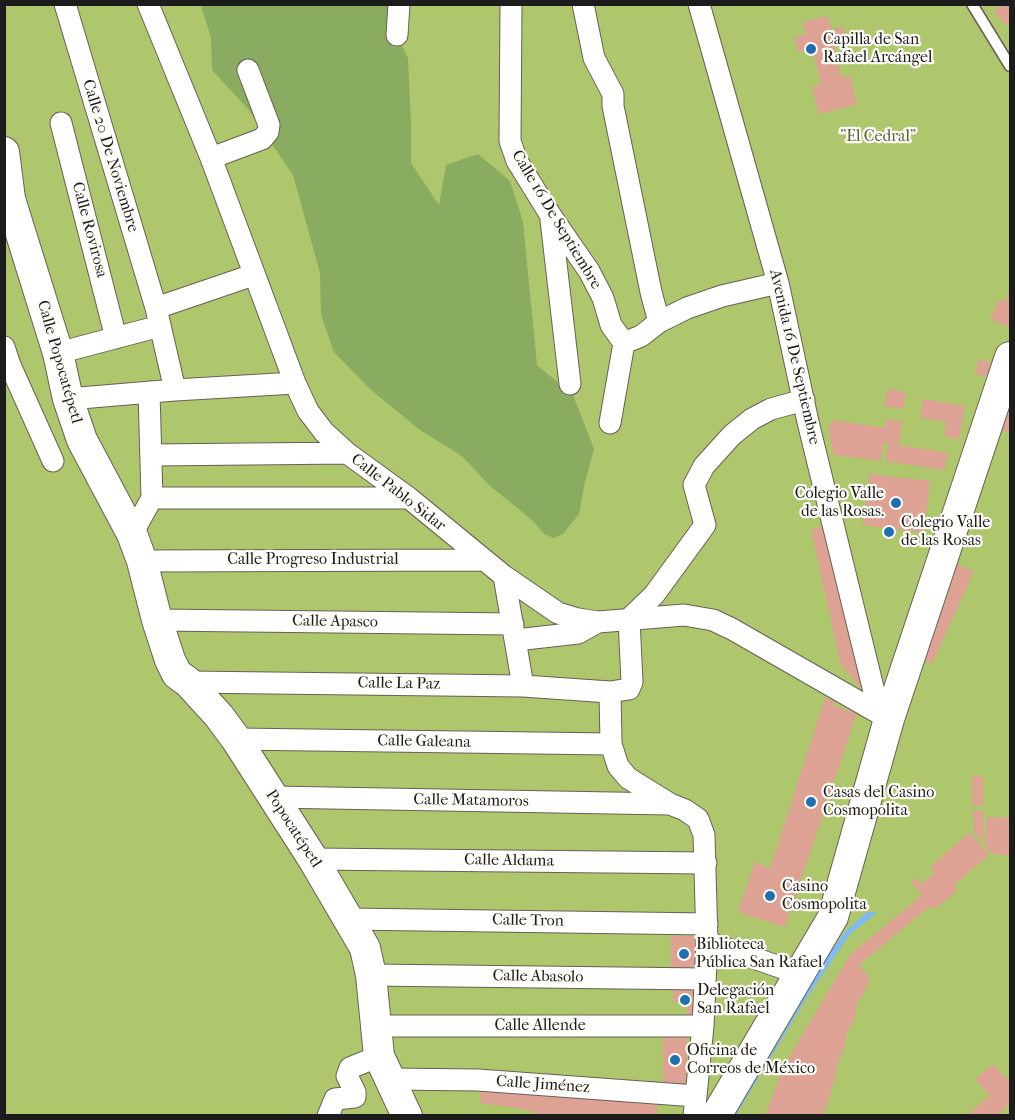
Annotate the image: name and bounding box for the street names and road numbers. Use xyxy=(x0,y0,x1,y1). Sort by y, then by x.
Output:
street label: Calle 20 De Noviembre xyxy=(78,77,142,235)
street label: Calle 16 De Septiembre xyxy=(507,147,605,293)
street label: Calle Rovirosa xyxy=(67,180,111,280)
street label: Avenida 16 De Septiembre xyxy=(764,267,824,447)
street label: Calle Popocatépetl xyxy=(32,298,86,426)
street label: Calle Pablo Sidar xyxy=(347,450,449,536)
street label: Calle Progreso Industrial xyxy=(227,550,399,570)
street label: Calle Apasco xyxy=(292,612,378,632)
street label: Calle La Paz xyxy=(357,674,441,694)
street label: Calle Galeana xyxy=(377,732,471,752)
street label: Popocatépetl xyxy=(261,786,325,872)
street label: Calle Matamoros xyxy=(413,790,529,812)
street label: Calle Aldama xyxy=(464,851,554,871)
street label: Calle Tron xyxy=(492,911,564,931)
street label: Calle Abasolo xyxy=(492,967,584,987)
street label: Calle Allende xyxy=(494,1016,586,1036)
street label: Calle Jiménez xyxy=(495,1072,591,1098)

